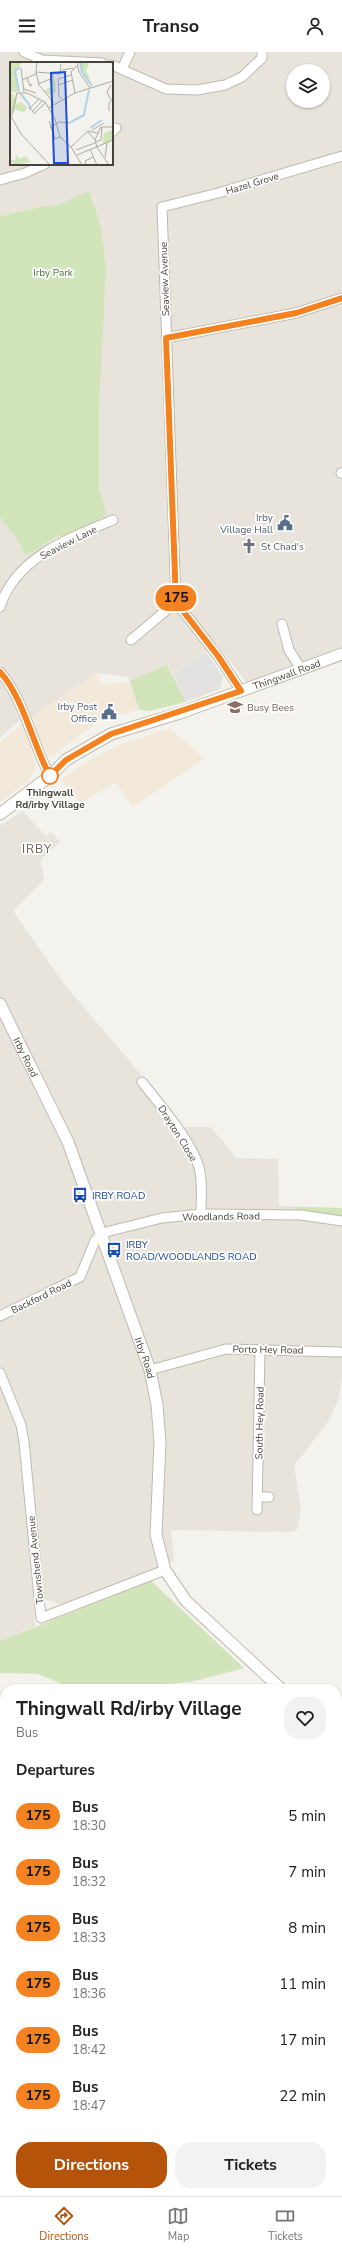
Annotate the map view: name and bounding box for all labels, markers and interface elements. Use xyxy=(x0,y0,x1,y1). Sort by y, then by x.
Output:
text: Transo xyxy=(143,14,199,38)
icon: menu xyxy=(16,15,38,37)
icon: person xyxy=(304,15,326,37)
inset map xyxy=(10,62,113,165)
map controls xyxy=(286,64,330,108)
button: layers xyxy=(286,64,330,108)
street label: Hazel Grove xyxy=(224,169,281,199)
street label: Seaview Avenue xyxy=(157,242,173,316)
park label: Irby Park xyxy=(33,266,74,280)
place label: Irby Village Hall xyxy=(219,511,274,537)
public building icon: Irby Village Hall xyxy=(276,514,294,532)
street label: Seaview Lane xyxy=(38,523,99,563)
church icon: St Chad's xyxy=(240,537,258,555)
place label: St Chad's xyxy=(261,540,304,554)
line badge: 175 xyxy=(153,585,199,611)
text: 175 xyxy=(163,588,189,607)
street label: Thingwall Road xyxy=(251,656,323,694)
school or university icon: Busy Bees xyxy=(226,698,244,716)
place label: Irby Post Office xyxy=(57,700,97,726)
place label: Busy Bees xyxy=(247,701,294,715)
public building icon: Irby Post Office xyxy=(100,703,118,721)
marker: Thingwall Rd/irby Village xyxy=(41,767,59,785)
place label: Thingwall Rd/irby Village xyxy=(15,786,85,812)
district label: IRBY xyxy=(22,841,52,857)
street label: Irby Road xyxy=(9,1035,41,1080)
street label: Drayton Close xyxy=(154,1103,200,1164)
bus stop icon: IRBY ROAD xyxy=(71,1186,89,1204)
place label: IRBY ROAD xyxy=(92,1189,145,1203)
street label: Woodlands Road xyxy=(182,1209,260,1225)
place label: IRBY ROAD/WOODLANDS ROAD xyxy=(126,1238,257,1264)
bus stop icon: IRBY ROAD/WOODLANDS ROAD xyxy=(105,1241,123,1259)
street label: Backford Road xyxy=(9,1276,74,1318)
street label: Irby Road xyxy=(131,1335,158,1380)
street label: Porto Hey Road xyxy=(232,1342,304,1358)
street label: South Hey Road xyxy=(252,1386,268,1460)
street label: Townshend Avenue xyxy=(24,1515,48,1605)
text: Thingwall Rd/irby Village xyxy=(16,1696,241,1722)
button: heart xyxy=(284,1697,326,1739)
text: Bus xyxy=(16,1724,38,1742)
text: Departures xyxy=(16,1760,95,1780)
text: Bus xyxy=(72,1797,98,1817)
text: 175 xyxy=(25,1806,51,1825)
text: 5 min xyxy=(288,1806,326,1826)
text: 18:30 xyxy=(72,1817,106,1835)
text: Bus xyxy=(72,1853,98,1873)
text: 175 xyxy=(25,1862,51,1881)
text: 7 min xyxy=(288,1862,326,1882)
text: 18:32 xyxy=(72,1873,106,1891)
text: Bus xyxy=(72,1909,98,1929)
text: 175 xyxy=(25,1918,51,1937)
text: 8 min xyxy=(288,1918,326,1938)
text: 18:33 xyxy=(72,1929,106,1947)
text: Bus xyxy=(72,1965,98,1985)
text: 175 xyxy=(25,1974,51,1993)
text: 11 min xyxy=(279,1974,326,1994)
text: 18:36 xyxy=(72,1985,106,2003)
text: Bus xyxy=(72,2021,98,2041)
text: 175 xyxy=(25,2030,51,2049)
text: 17 min xyxy=(279,2030,326,2050)
text: 18:42 xyxy=(72,2041,106,2059)
text: Bus xyxy=(72,2077,98,2097)
text: 175 xyxy=(25,2086,51,2105)
text: 22 min xyxy=(279,2086,326,2106)
text: 18:47 xyxy=(72,2097,106,2115)
button: Directions xyxy=(16,2142,167,2188)
button: Tickets xyxy=(175,2142,326,2188)
tab: Directions xyxy=(39,2205,89,2244)
tab: Map xyxy=(167,2205,189,2244)
tab: Tickets xyxy=(268,2205,303,2244)

